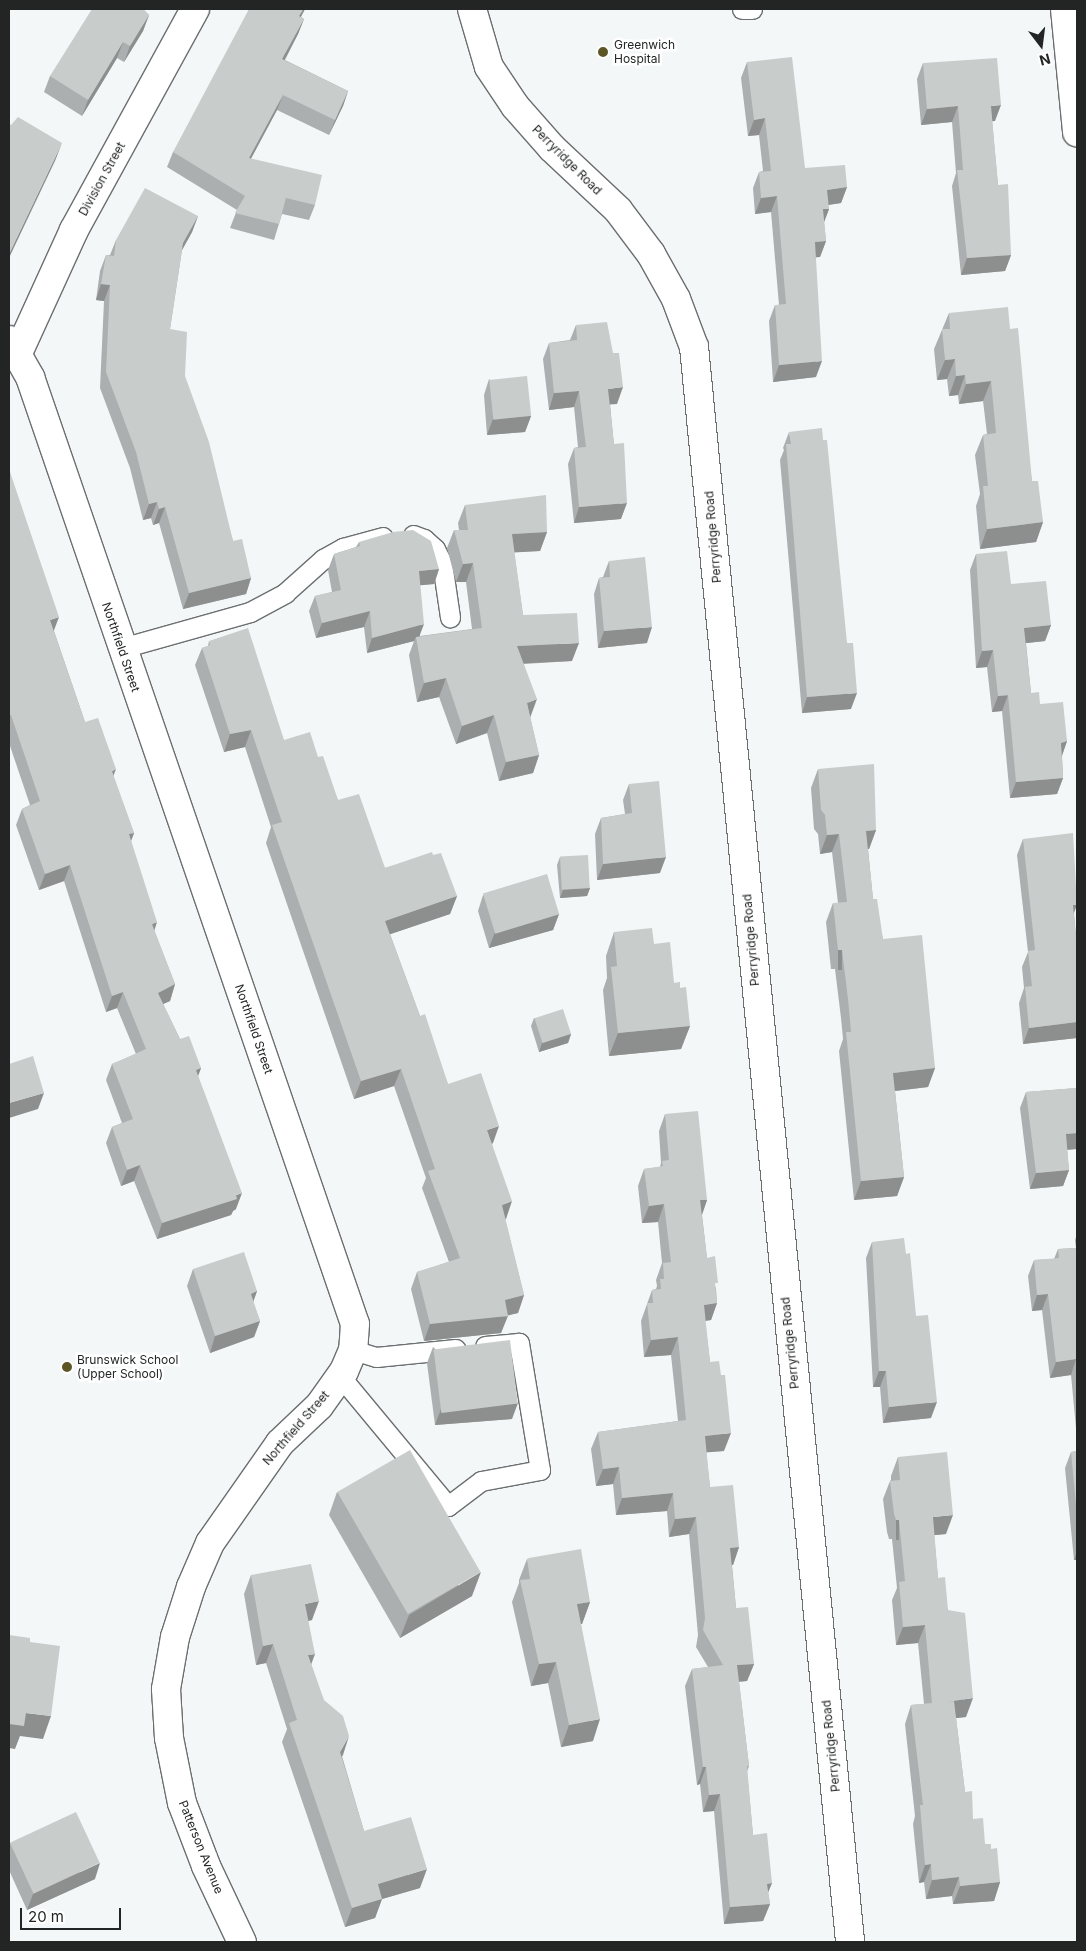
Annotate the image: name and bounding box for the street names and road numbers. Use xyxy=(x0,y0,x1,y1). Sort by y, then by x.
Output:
street label: Perryridge Road xyxy=(529,122,605,198)
street label: Division Street xyxy=(76,140,128,218)
street label: Perryridge Road xyxy=(702,490,724,584)
street label: Northfield Street xyxy=(99,600,143,694)
street label: Perryridge Road xyxy=(740,893,762,987)
street label: Northfield Street xyxy=(232,982,276,1076)
street label: Perryridge Road xyxy=(778,1296,802,1390)
street label: Northfield Street xyxy=(260,1388,332,1468)
street label: Perryridge Road xyxy=(819,1699,843,1793)
street label: Patterson Avenue xyxy=(176,1798,226,1896)

